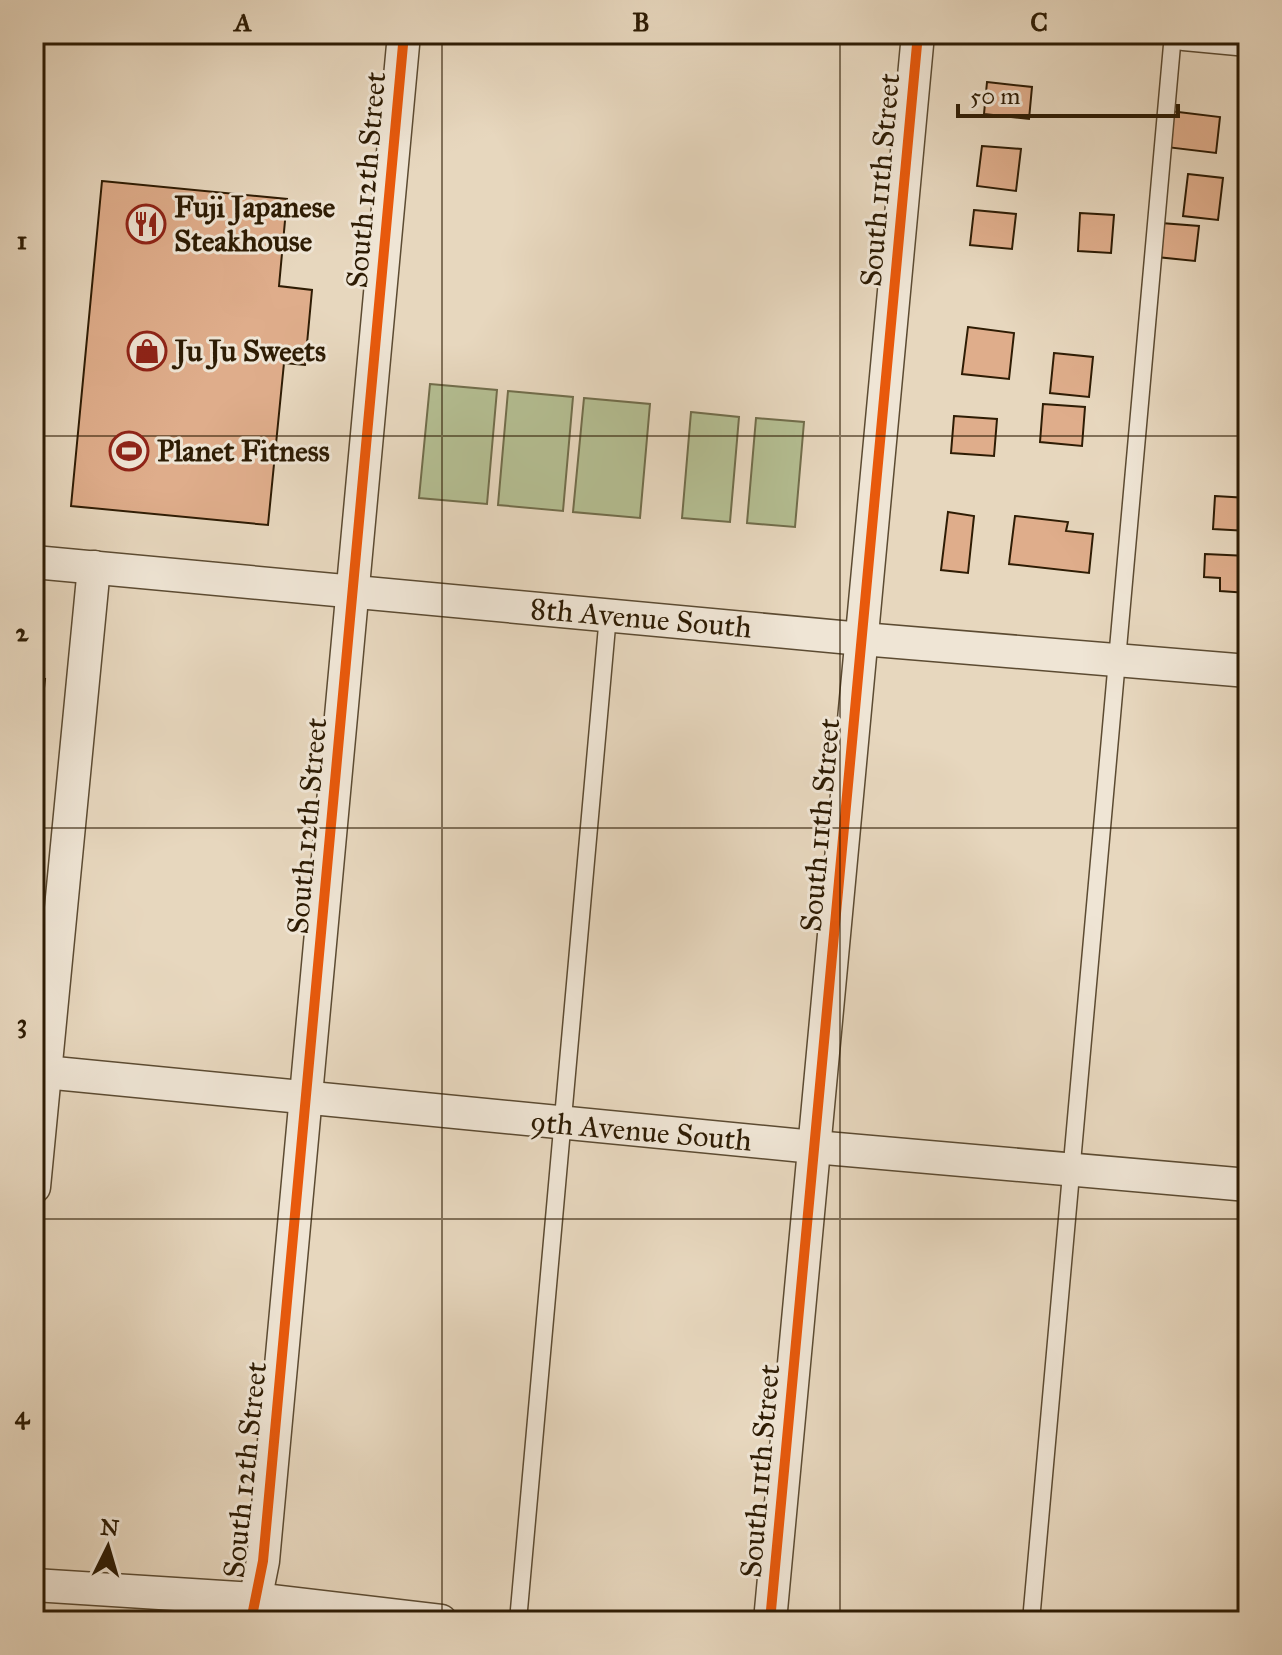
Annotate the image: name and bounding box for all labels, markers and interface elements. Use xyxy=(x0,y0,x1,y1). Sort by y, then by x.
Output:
text: A xyxy=(232,6,252,38)
text: B xyxy=(632,6,650,38)
text: C xyxy=(1030,6,1048,38)
scale bar xyxy=(958,68,1178,118)
street label: South 12th Street xyxy=(339,70,393,290)
street label: South 11th Street xyxy=(853,71,907,288)
text: 50 m xyxy=(970,81,1020,111)
place label: Fuji Japanese Steakhouse xyxy=(174,189,336,259)
restaurant icon: Fuji Japanese Steakhouse xyxy=(125,203,167,245)
text: 1 xyxy=(17,224,27,256)
shop icon: Ju Ju Sweets xyxy=(126,330,168,372)
place label: Ju Ju Sweets xyxy=(171,333,326,370)
sports icon: Planet Fitness xyxy=(108,430,150,472)
place label: Planet Fitness xyxy=(157,433,330,469)
street label: 8th Avenue South xyxy=(529,590,754,646)
text: 2 xyxy=(16,616,30,648)
street label: South 12th Street xyxy=(280,716,334,936)
street label: South 11th Street xyxy=(793,716,847,933)
text: 3 xyxy=(17,1007,27,1039)
street label: 9th Avenue South xyxy=(529,1103,754,1160)
street label: South 12th Street xyxy=(216,1360,274,1580)
street label: South 11th Street xyxy=(733,1362,787,1579)
text: 4 xyxy=(15,1399,31,1431)
north arrow xyxy=(68,1507,148,1587)
text: N xyxy=(99,1513,121,1542)

